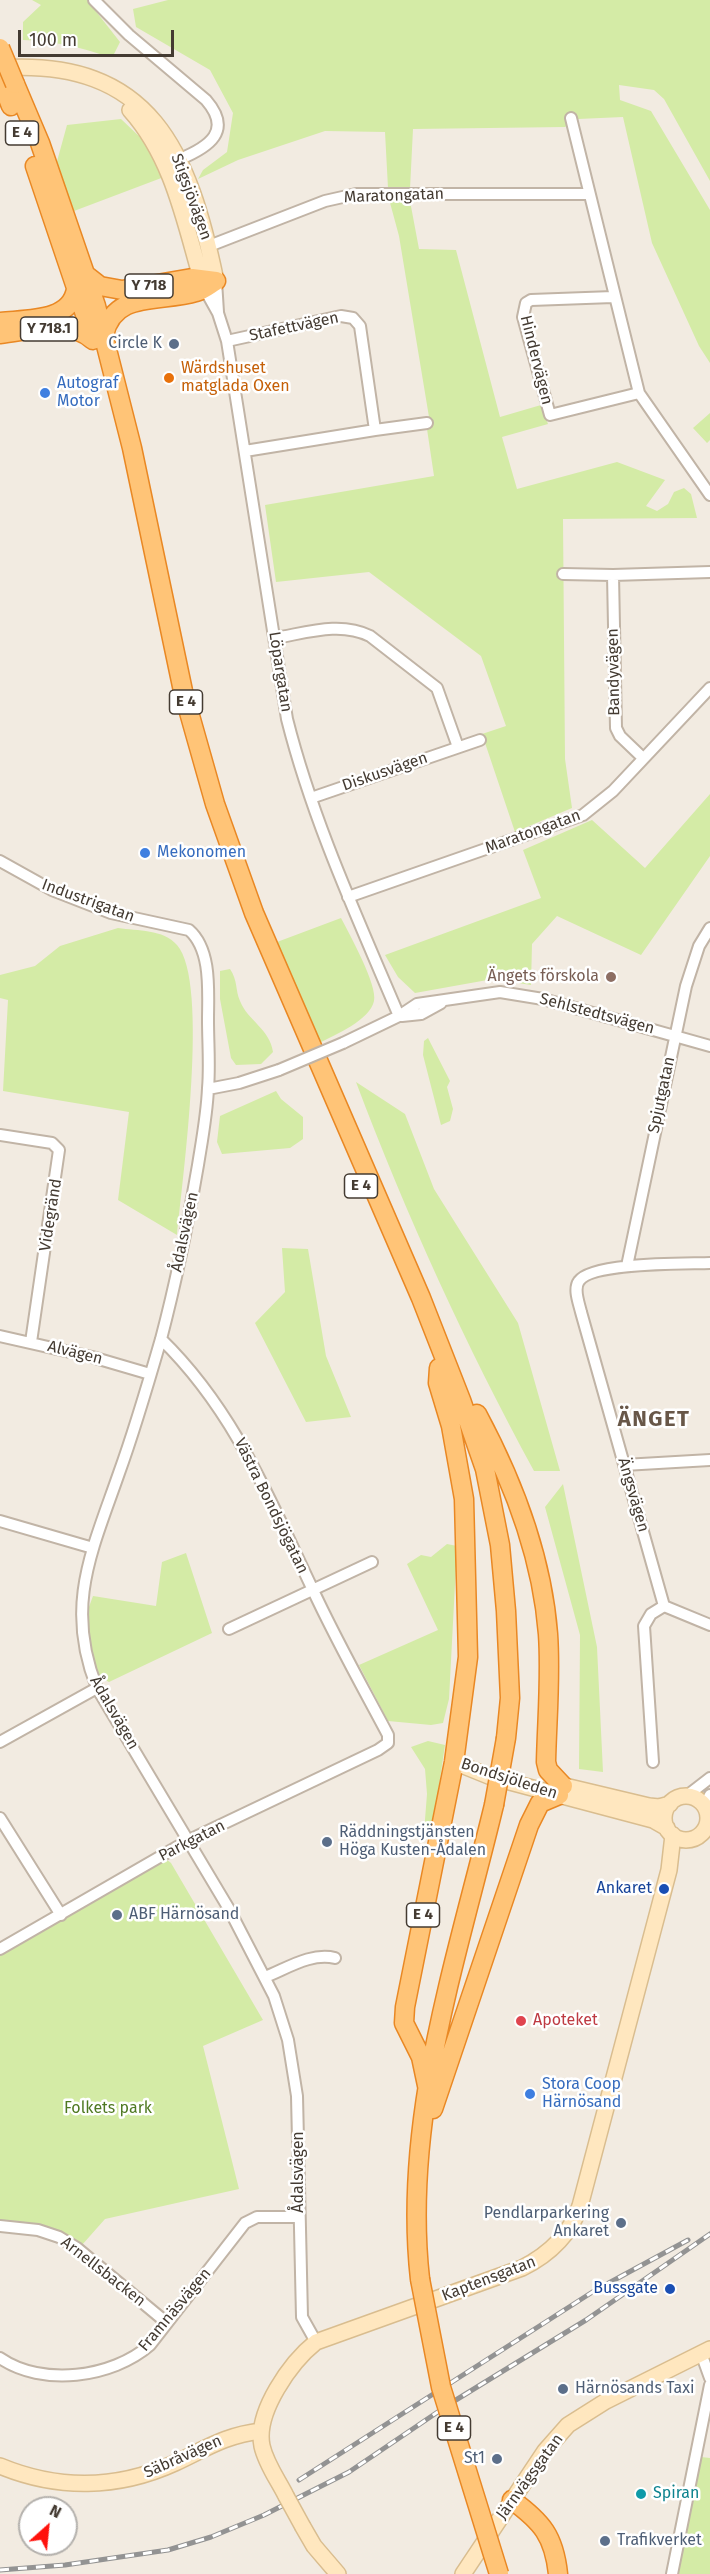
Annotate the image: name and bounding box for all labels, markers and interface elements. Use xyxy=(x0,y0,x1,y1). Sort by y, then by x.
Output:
scale bar xyxy=(21,18,177,56)
text: 100 m xyxy=(29,29,77,51)
road number: E 4 xyxy=(5,121,38,145)
street label: Stigsjövägen xyxy=(166,151,216,243)
street label: Maratongatan xyxy=(344,185,444,207)
road number: Y 718 xyxy=(125,274,173,298)
street label: Stafettvägen xyxy=(248,308,340,346)
street label: Hindervägen xyxy=(516,313,556,407)
road number: Y 718.1 xyxy=(20,317,78,341)
place label: Circle K xyxy=(108,334,162,354)
marker: Circle K xyxy=(167,337,181,351)
place label: Wärdshuset matglada Oxen xyxy=(181,359,290,397)
marker: Wärdshuset matglada Oxen xyxy=(162,371,176,385)
place label: Autograf Motor xyxy=(57,374,118,412)
marker: Autograf Motor xyxy=(38,386,52,400)
street label: Bandyvägen xyxy=(604,628,624,716)
street label: Löpargatan xyxy=(264,630,296,714)
road number: E 4 xyxy=(170,690,202,714)
street label: Diskusvägen xyxy=(340,748,430,796)
street label: Maratongatan xyxy=(483,806,583,858)
place label: Mekonomen xyxy=(157,843,246,863)
marker: Mekonomen xyxy=(138,846,152,860)
street label: Industrigatan xyxy=(39,875,137,927)
place label: Ängets förskola xyxy=(488,967,599,987)
marker: Ängets förskola xyxy=(604,970,618,984)
street label: Sehlstedtsvägen xyxy=(537,989,657,1039)
street label: Spjutgatan xyxy=(644,1055,680,1135)
road number: E 4 xyxy=(344,1174,378,1198)
street label: Videgränd xyxy=(36,1177,66,1253)
street label: Ådalsvägen xyxy=(167,1190,203,1274)
street label: Alvägen xyxy=(46,1337,104,1369)
district label: ÄNGET xyxy=(618,1407,690,1433)
street label: Västra Bondsjögatan xyxy=(230,1435,312,1577)
street label: Ängsvägen xyxy=(613,1456,653,1534)
street label: Ådalsvägen xyxy=(85,1673,143,1753)
street label: Bondsjöleden xyxy=(458,1754,560,1804)
street label: Parkgatan xyxy=(156,1816,228,1866)
place label: Räddningstjänsten Höga Kusten-Ådalen xyxy=(339,1823,486,1861)
marker: Räddningstjänsten Höga Kusten-Ådalen xyxy=(320,1835,334,1849)
place label: Ankaret xyxy=(597,1879,652,1899)
marker: Ankaret xyxy=(657,1882,671,1896)
road number: E 4 xyxy=(406,1903,440,1927)
place label: ABF Härnösand xyxy=(129,1905,239,1925)
marker: ABF Härnösand xyxy=(110,1908,124,1922)
place label: Apoteket xyxy=(533,2011,598,2031)
marker: Apoteket xyxy=(514,2014,528,2028)
place label: Stora Coop Härnösand xyxy=(542,2075,621,2113)
marker: Stora Coop Härnösand xyxy=(523,2087,537,2101)
park label: Folkets park xyxy=(64,2099,152,2119)
street label: Ådalsvägen xyxy=(289,2131,309,2213)
place label: Pendlarparkering Ankaret xyxy=(484,2204,609,2242)
marker: Pendlarparkering Ankaret xyxy=(614,2216,628,2230)
street label: Arnellsbacken xyxy=(57,2233,149,2311)
street label: Kaptensgatan xyxy=(439,2252,539,2306)
street label: Framnäsvägen xyxy=(135,2264,215,2356)
place label: Bussgate xyxy=(593,2279,658,2299)
marker: Bussgate xyxy=(663,2282,677,2296)
place label: Härnösands Taxi xyxy=(575,2379,695,2399)
marker: Härnösands Taxi xyxy=(556,2382,570,2396)
road number: E 4 xyxy=(438,2416,470,2440)
street label: Järnvägsgatan xyxy=(492,2430,568,2524)
street label: Säbråvägen xyxy=(141,2431,225,2483)
place label: St1 xyxy=(464,2449,485,2469)
marker: St1 xyxy=(490,2452,504,2466)
place label: Spiran xyxy=(653,2484,699,2504)
marker: Spiran xyxy=(634,2487,648,2501)
north arrow xyxy=(18,2496,78,2556)
text: N xyxy=(46,2500,65,2522)
place label: Trafikverket xyxy=(617,2531,702,2551)
marker: Trafikverket xyxy=(598,2534,612,2548)

